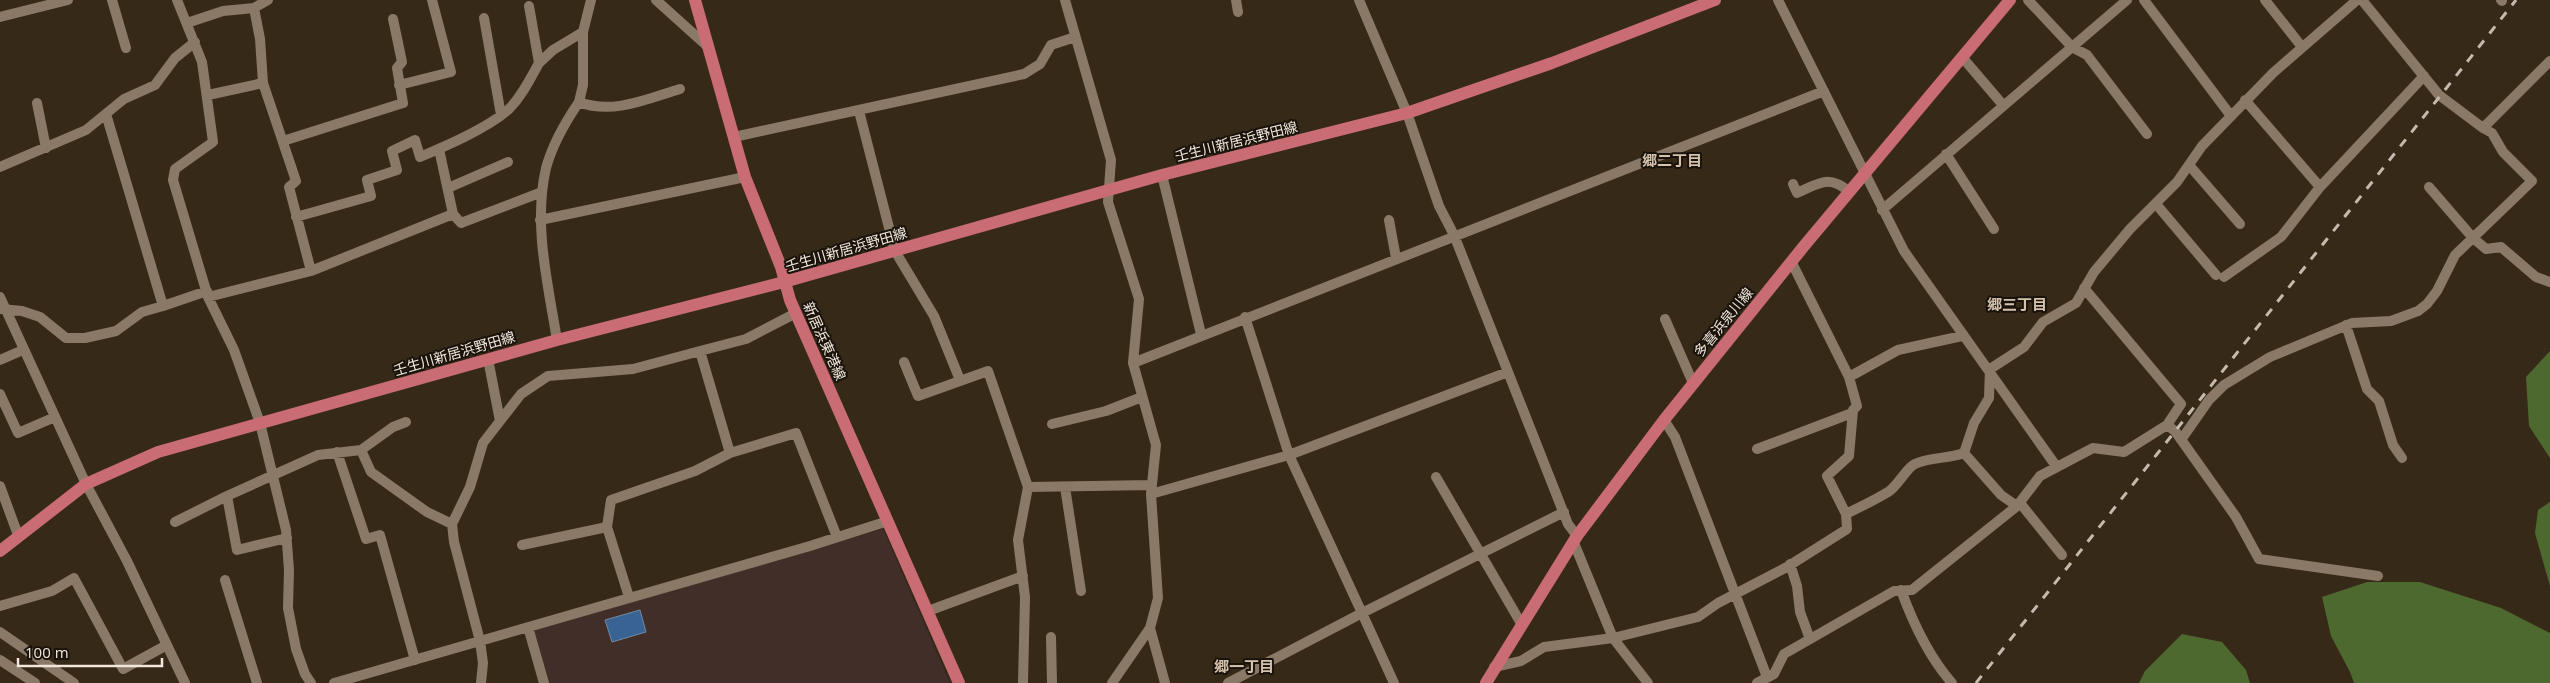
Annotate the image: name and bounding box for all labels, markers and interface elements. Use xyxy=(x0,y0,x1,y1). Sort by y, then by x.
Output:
street label: 壬生川新居浜野田線 xyxy=(1173,117,1299,165)
district label: 郷二丁目 xyxy=(1642,150,1702,170)
street label: 壬生川新居浜野田線 xyxy=(783,223,909,275)
street label: 多喜浜泉川線 xyxy=(1689,283,1757,361)
district label: 郷三丁目 xyxy=(1987,294,2047,314)
street label: 新居浜東港線 xyxy=(799,299,851,383)
street label: 壬生川新居浜野田線 xyxy=(391,327,517,379)
scale bar xyxy=(18,636,161,668)
text: 100 m xyxy=(25,642,69,662)
district label: 郷一丁目 xyxy=(1214,656,1274,676)

